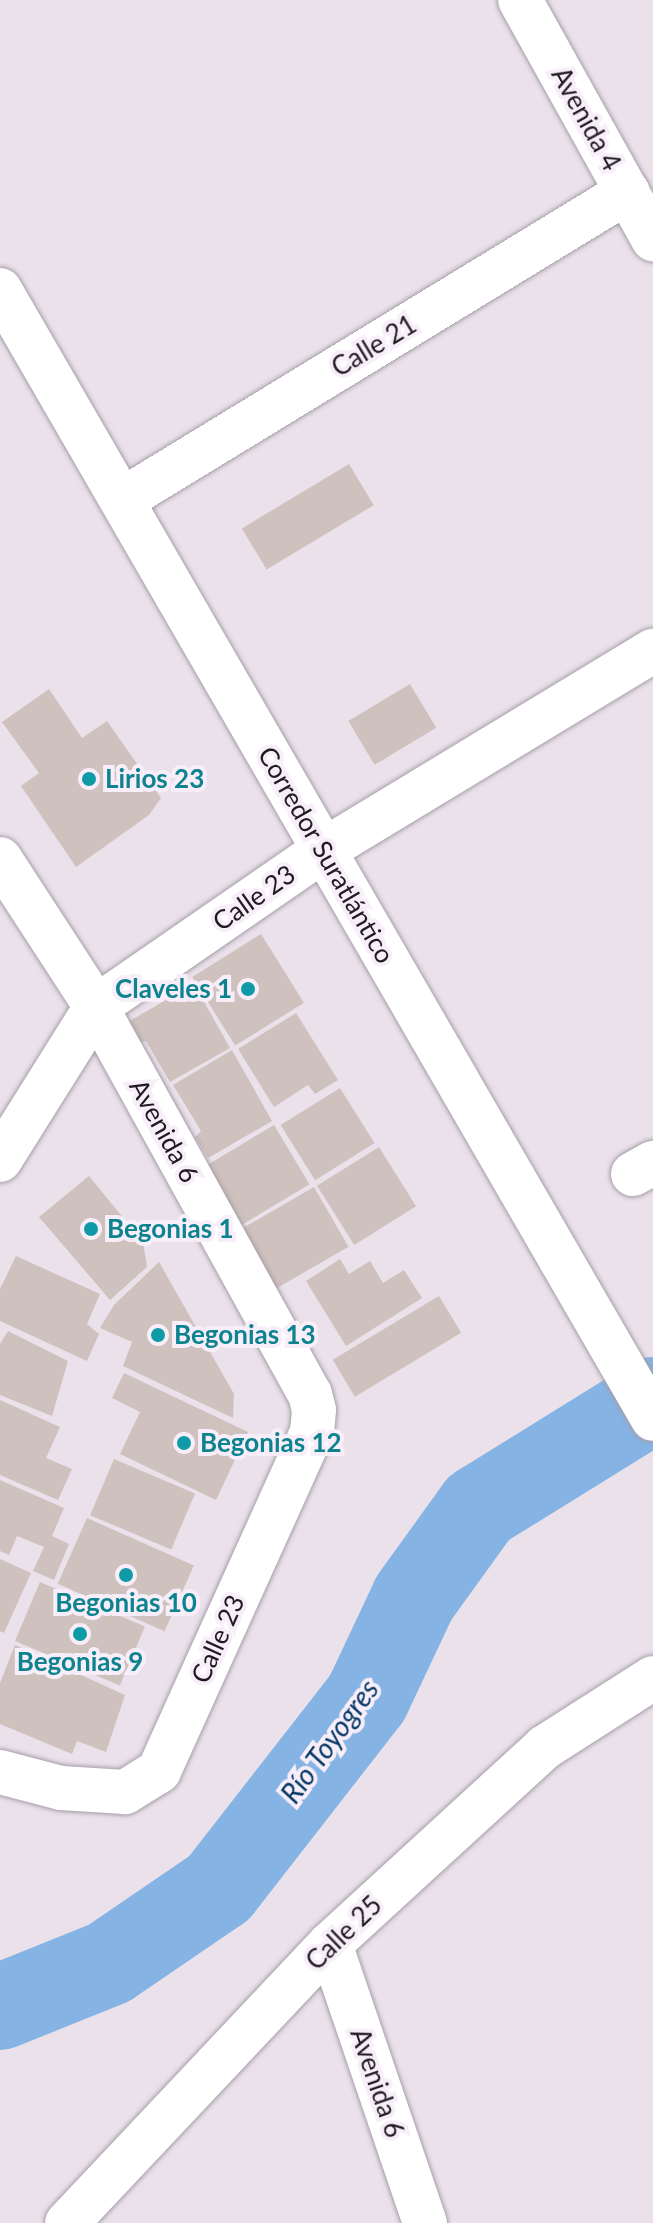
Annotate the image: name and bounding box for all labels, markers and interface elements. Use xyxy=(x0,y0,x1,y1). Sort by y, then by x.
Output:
street label: Avenida 4 xyxy=(545,62,627,176)
street label: Calle 21 xyxy=(326,309,422,383)
street label: Corredor Suratlántico xyxy=(251,741,401,969)
place label: Lirios 23 xyxy=(105,763,204,795)
marker: Lirios 23 xyxy=(80,770,98,788)
street label: Calle 23 xyxy=(207,859,301,937)
place label: Claveles 1 xyxy=(115,973,232,1005)
marker: Claveles 1 xyxy=(239,980,257,998)
street label: Avenida 6 xyxy=(123,1074,205,1188)
place label: Begonias 1 xyxy=(107,1213,234,1245)
marker: Begonias 1 xyxy=(82,1220,100,1238)
place label: Begonias 13 xyxy=(174,1319,316,1351)
marker: Begonias 13 xyxy=(149,1326,167,1344)
place label: Begonias 12 xyxy=(200,1427,342,1459)
marker: Begonias 12 xyxy=(175,1434,193,1452)
marker: Begonias 10 xyxy=(117,1566,135,1584)
place label: Begonias 10 xyxy=(55,1587,197,1619)
street label: Calle 23 xyxy=(185,1590,251,1688)
marker: Begonias 9 xyxy=(71,1625,89,1643)
place label: Begonias 9 xyxy=(17,1646,143,1678)
water label: Río Toyogres xyxy=(273,1673,385,1809)
street label: Calle 25 xyxy=(300,1889,388,1977)
street label: Avenida 6 xyxy=(344,2024,410,2142)

